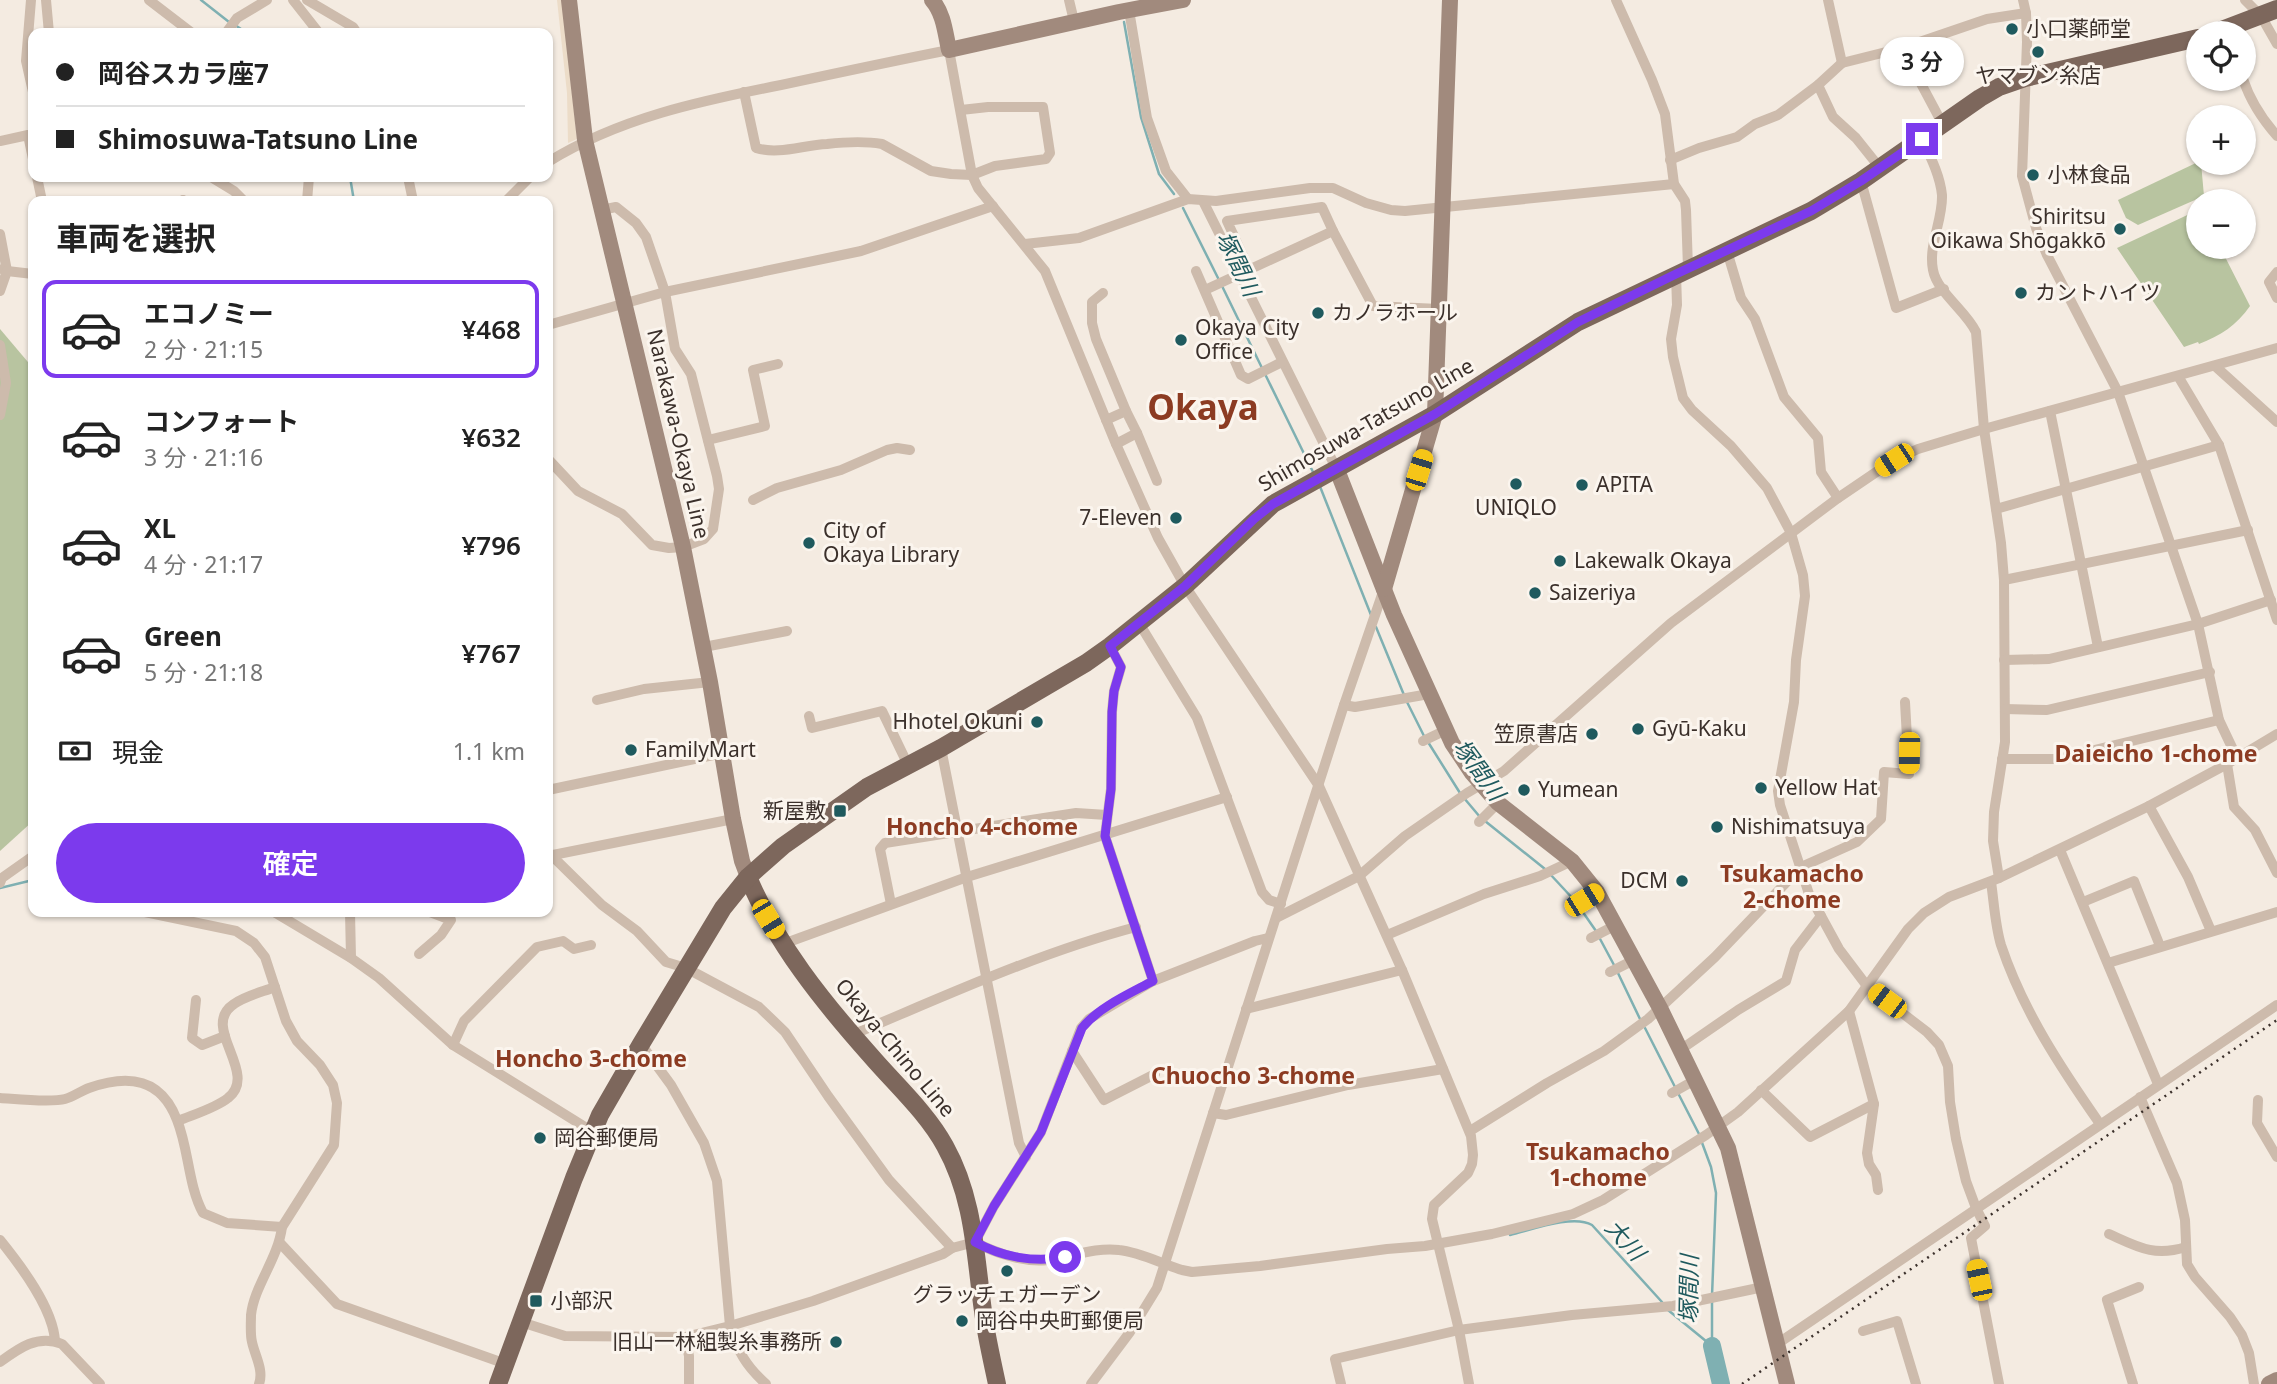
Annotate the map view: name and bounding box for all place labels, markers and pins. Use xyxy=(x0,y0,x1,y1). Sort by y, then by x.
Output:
place label: 小口薬師堂 xyxy=(2026,14,2131,42)
marker: 小口薬師堂 xyxy=(2004,21,2020,37)
marker: ヤマブン糸店 xyxy=(2030,44,2046,60)
place label: ヤマブン糸店 xyxy=(1975,61,2101,89)
place label: 小林食品 xyxy=(2047,160,2131,188)
marker: 小林食品 xyxy=(2025,167,2041,183)
place label: Shiritsu Oikawa Shōgakkō xyxy=(1930,202,2106,254)
marker: Shiritsu Oikawa Shōgakkō xyxy=(2112,221,2128,237)
place label: カントハイツ xyxy=(2035,278,2161,306)
marker: カントハイツ xyxy=(2013,285,2029,301)
place label: カノラホール xyxy=(1332,298,1458,326)
marker: カノラホール xyxy=(1310,305,1326,321)
place label: Okaya City Office xyxy=(1195,313,1300,365)
marker: Okaya City Office xyxy=(1173,332,1189,348)
place label: APITA xyxy=(1596,470,1653,498)
marker: UNIQLO xyxy=(1508,476,1524,492)
marker: APITA xyxy=(1574,477,1590,493)
place label: UNIQLO xyxy=(1475,493,1557,521)
place label: 7-Eleven xyxy=(1079,503,1162,531)
marker: 7-Eleven xyxy=(1168,510,1184,526)
place label: City of Okaya Library xyxy=(823,516,959,568)
marker: City of Okaya Library xyxy=(801,535,817,551)
place label: Lakewalk Okaya xyxy=(1574,546,1732,574)
marker: Lakewalk Okaya xyxy=(1552,553,1568,569)
place label: Saizeriya xyxy=(1549,578,1636,606)
marker: Saizeriya xyxy=(1527,585,1543,601)
place label: Hhotel Okuni xyxy=(892,707,1023,735)
marker: Hhotel Okuni xyxy=(1029,714,1045,730)
place label: Gyū-Kaku xyxy=(1652,714,1747,742)
place label: 笠原書店 xyxy=(1494,719,1578,747)
marker: Gyū-Kaku xyxy=(1630,721,1646,737)
marker: 笠原書店 xyxy=(1584,726,1600,742)
place label: FamilyMart xyxy=(645,735,756,763)
marker: FamilyMart xyxy=(623,742,639,758)
place label: Yellow Hat xyxy=(1775,773,1878,801)
place label: Yumean xyxy=(1538,775,1618,803)
marker: Yellow Hat xyxy=(1753,780,1769,796)
marker: Yumean xyxy=(1516,782,1532,798)
place label: 新屋敷 xyxy=(763,796,826,824)
marker: 新屋敷 xyxy=(832,803,848,819)
place label: Nishimatsuya xyxy=(1731,812,1865,840)
marker: Nishimatsuya xyxy=(1709,819,1725,835)
place label: DCM xyxy=(1620,866,1668,894)
marker: DCM xyxy=(1674,873,1690,889)
place label: 岡谷郵便局 xyxy=(554,1123,659,1151)
marker: 岡谷郵便局 xyxy=(532,1130,548,1146)
marker: グラッチェガーデン xyxy=(999,1263,1015,1279)
place label: グラッチェガーデン xyxy=(913,1280,1102,1308)
place label: 小部沢 xyxy=(550,1286,613,1314)
marker: 小部沢 xyxy=(528,1293,544,1309)
place label: 岡谷中央町郵便局 xyxy=(976,1306,1144,1334)
marker: 岡谷中央町郵便局 xyxy=(954,1313,970,1329)
place label: 旧山一林組製糸事務所 xyxy=(612,1327,822,1355)
marker: 旧山一林組製糸事務所 xyxy=(828,1334,844,1350)

